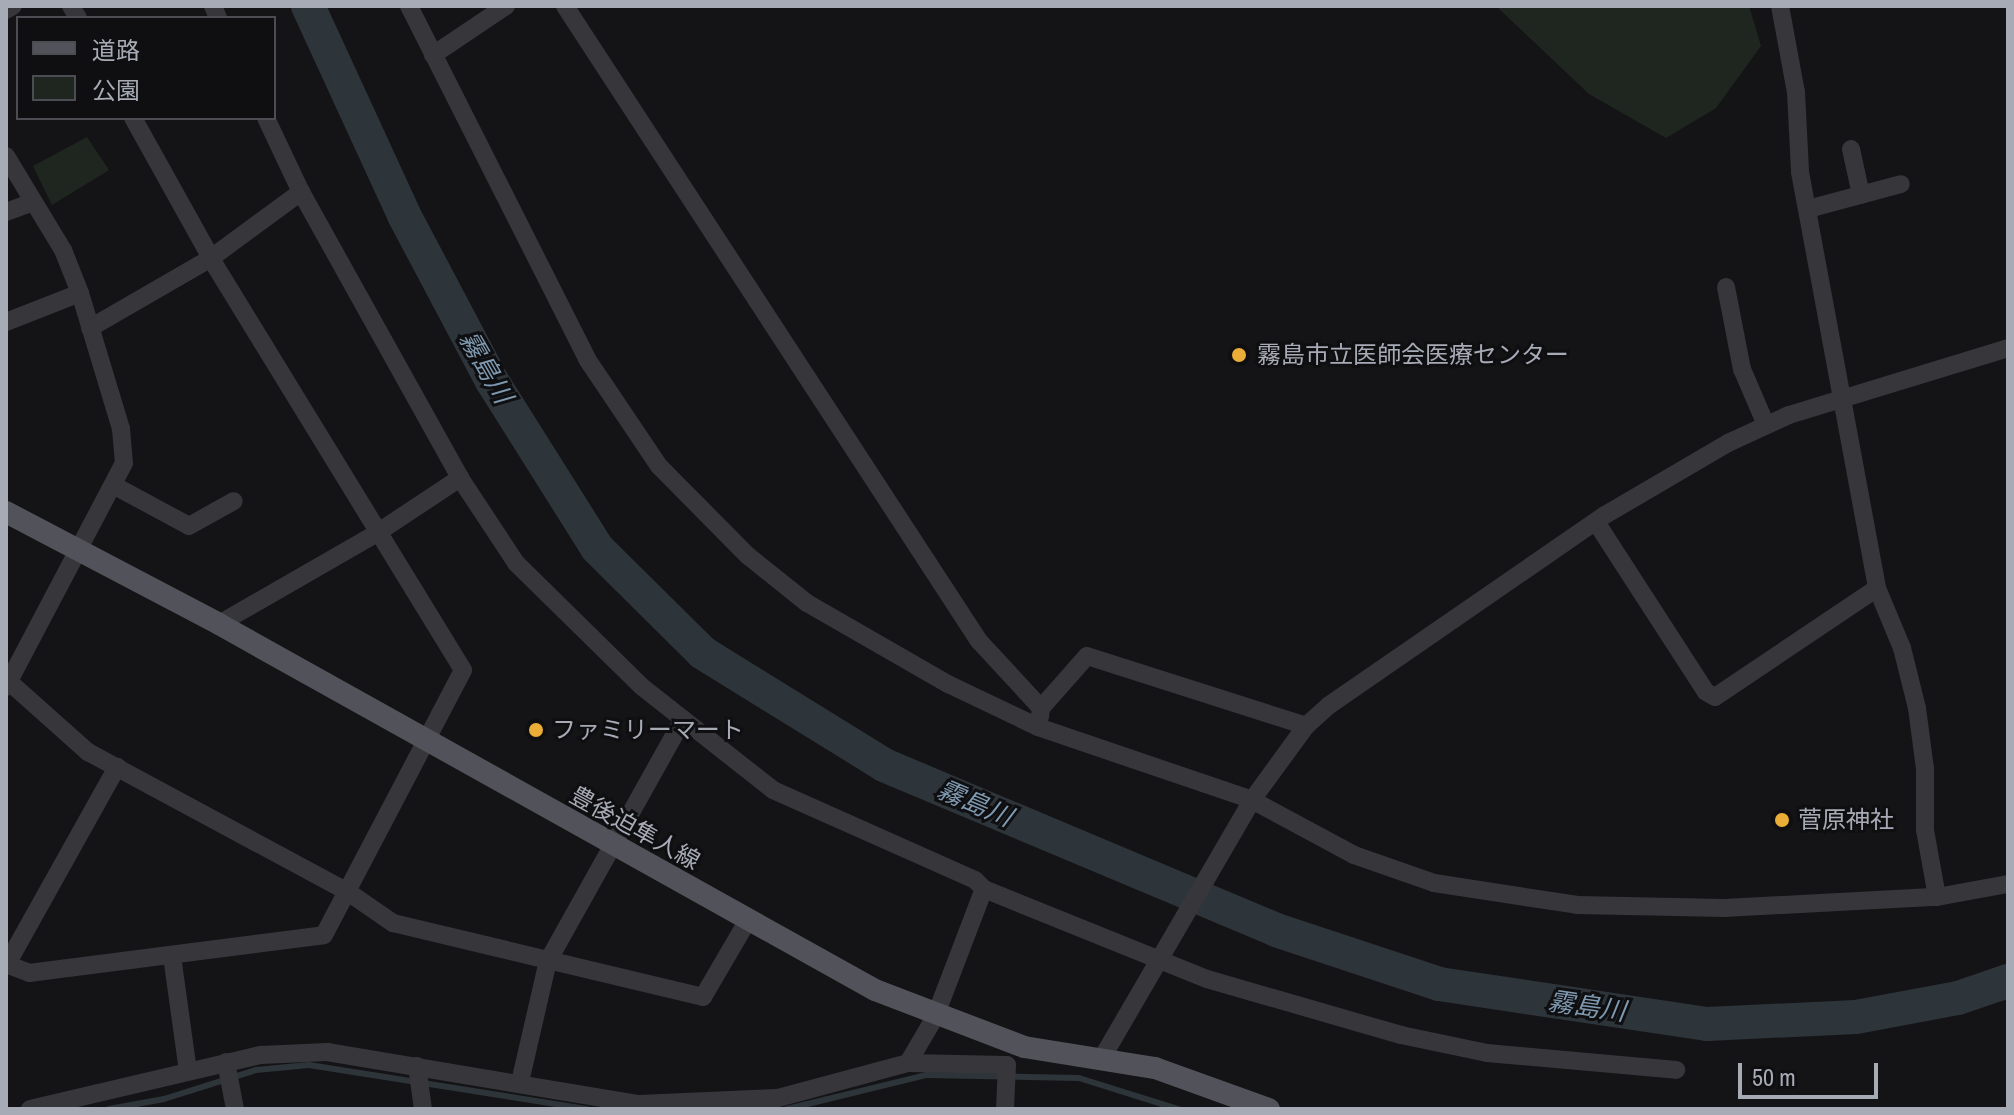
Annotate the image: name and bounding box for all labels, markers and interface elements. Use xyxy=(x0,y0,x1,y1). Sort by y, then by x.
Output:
legend xyxy=(16,16,276,120)
text: 道路 xyxy=(92,34,140,66)
text: 公園 xyxy=(92,74,140,106)
water label: 霧島川 xyxy=(453,325,519,409)
place label: 霧島市立医師会医療センター xyxy=(1257,341,1569,369)
marker: 霧島市立医師会医療センター xyxy=(1228,344,1250,366)
place label: ファミリーマート xyxy=(552,716,744,744)
marker: ファミリーマート xyxy=(527,721,545,739)
water label: 霧島川 xyxy=(933,773,1017,833)
street label: 豊後迫隼人線 xyxy=(565,780,705,876)
place label: 菅原神社 xyxy=(1798,806,1894,834)
marker: 菅原神社 xyxy=(1773,811,1791,829)
water label: 霧島川 xyxy=(1546,985,1628,1027)
scale bar xyxy=(1742,1047,1882,1097)
text: 50 m xyxy=(1752,1061,1796,1093)

